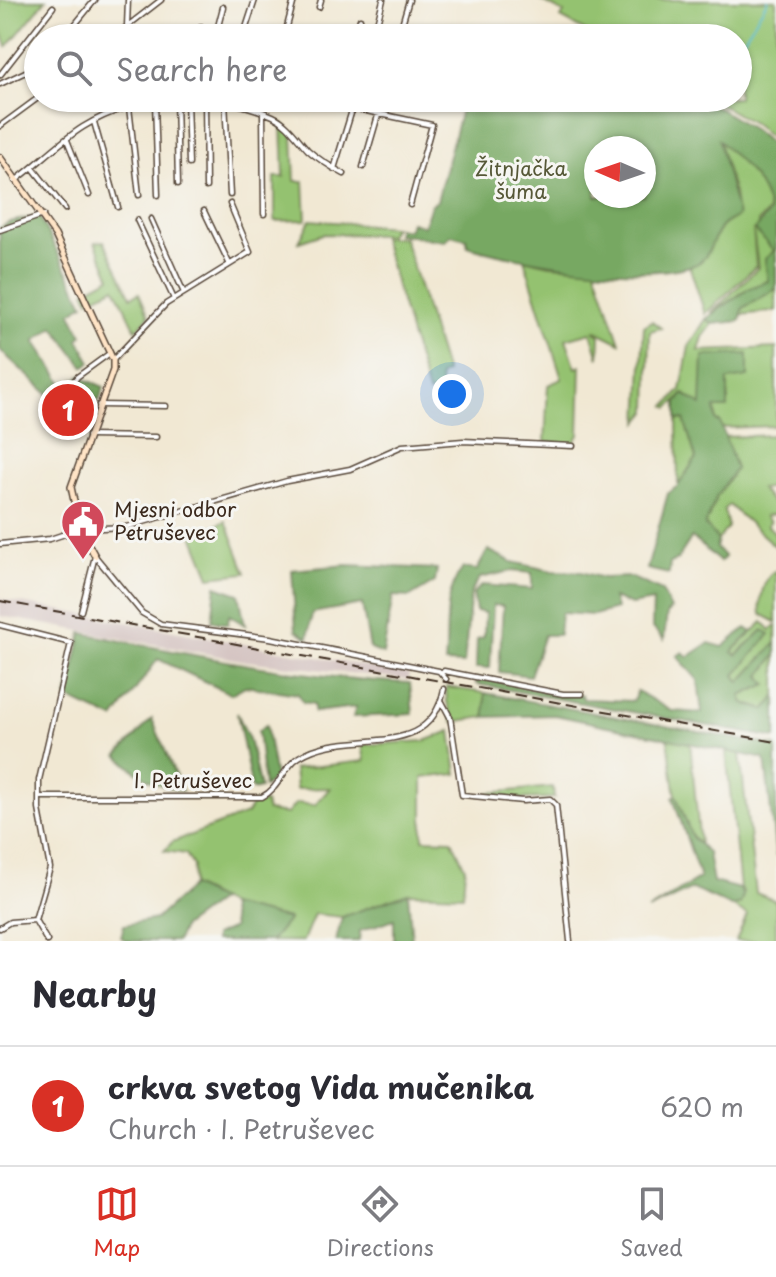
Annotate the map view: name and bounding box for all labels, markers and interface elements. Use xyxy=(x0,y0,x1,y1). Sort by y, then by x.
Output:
search box xyxy=(24,24,752,112)
icon: search xyxy=(52,46,96,90)
text: Search here xyxy=(116,46,288,91)
north arrow xyxy=(584,136,656,208)
park label: Žitnjačka šuma xyxy=(475,153,567,206)
your location xyxy=(432,374,472,414)
pin: 1 xyxy=(42,380,94,440)
place label: Mjesni odbor Petruševec xyxy=(114,494,237,547)
public building icon: Mjesni odbor Petruševec xyxy=(59,498,107,561)
street label: I. Petruševec xyxy=(134,765,252,795)
text: Nearby xyxy=(32,967,157,1019)
text: crkva svetog Vida mučenika xyxy=(108,1064,534,1109)
text: 1 xyxy=(52,1087,64,1126)
text: 620 m xyxy=(660,1087,744,1126)
text: Church · I. Petruševec xyxy=(108,1109,375,1148)
tab: Map xyxy=(93,1182,140,1263)
tab: Directions xyxy=(327,1182,434,1263)
tab: Saved xyxy=(620,1182,683,1263)

